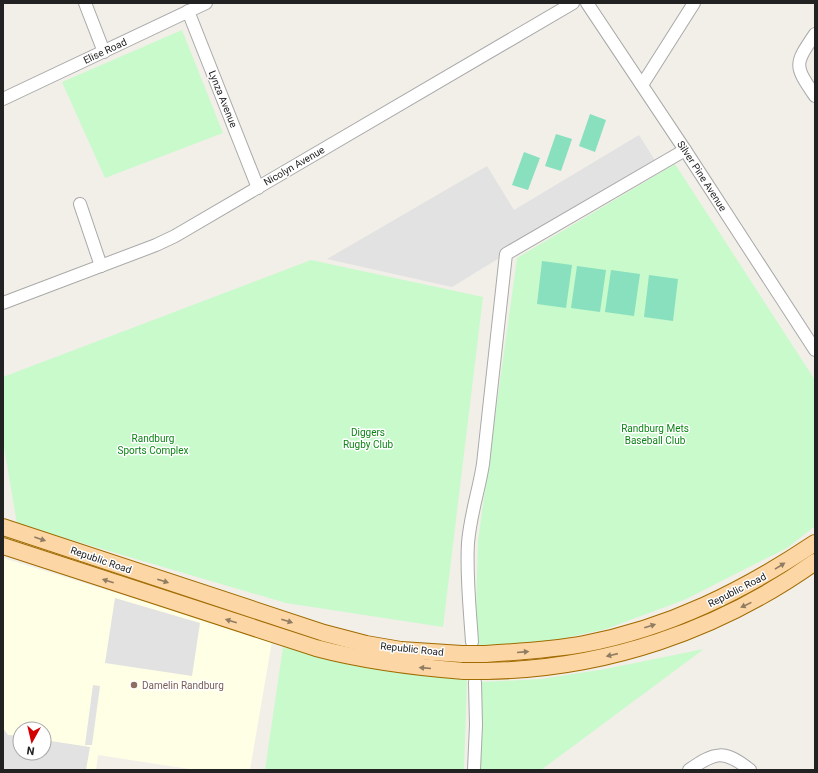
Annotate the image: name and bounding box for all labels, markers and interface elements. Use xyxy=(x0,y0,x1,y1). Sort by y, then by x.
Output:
street label: Elise Road xyxy=(82,36,128,66)
street label: Lynza Avenue xyxy=(207,69,239,129)
street label: Silver Pine Avenue xyxy=(675,139,729,213)
street label: Nicolyn Avenue xyxy=(262,144,326,188)
park label: Randburg Mets Baseball Club xyxy=(621,423,689,446)
park label: Diggers Rugby Club xyxy=(343,427,393,450)
park label: Randburg Sports Complex xyxy=(117,433,189,456)
one-way arrow xyxy=(35,536,47,542)
street label: Republic Road xyxy=(69,544,133,576)
one-way arrow xyxy=(775,562,785,570)
street label: Republic Road xyxy=(706,571,768,609)
one-way arrow xyxy=(102,578,114,584)
one-way arrow xyxy=(158,578,170,584)
one-way arrow xyxy=(741,601,752,608)
one-way arrow xyxy=(225,618,237,624)
one-way arrow xyxy=(281,618,293,624)
one-way arrow xyxy=(644,623,656,629)
street label: Republic Road xyxy=(380,640,444,658)
one-way arrow xyxy=(517,648,529,655)
one-way arrow xyxy=(606,652,618,658)
one-way arrow xyxy=(419,665,431,672)
marker: Damelin Randburg xyxy=(129,680,139,690)
place label: Damelin Randburg xyxy=(142,680,224,691)
north arrow xyxy=(12,721,52,761)
text: N xyxy=(26,743,35,757)

